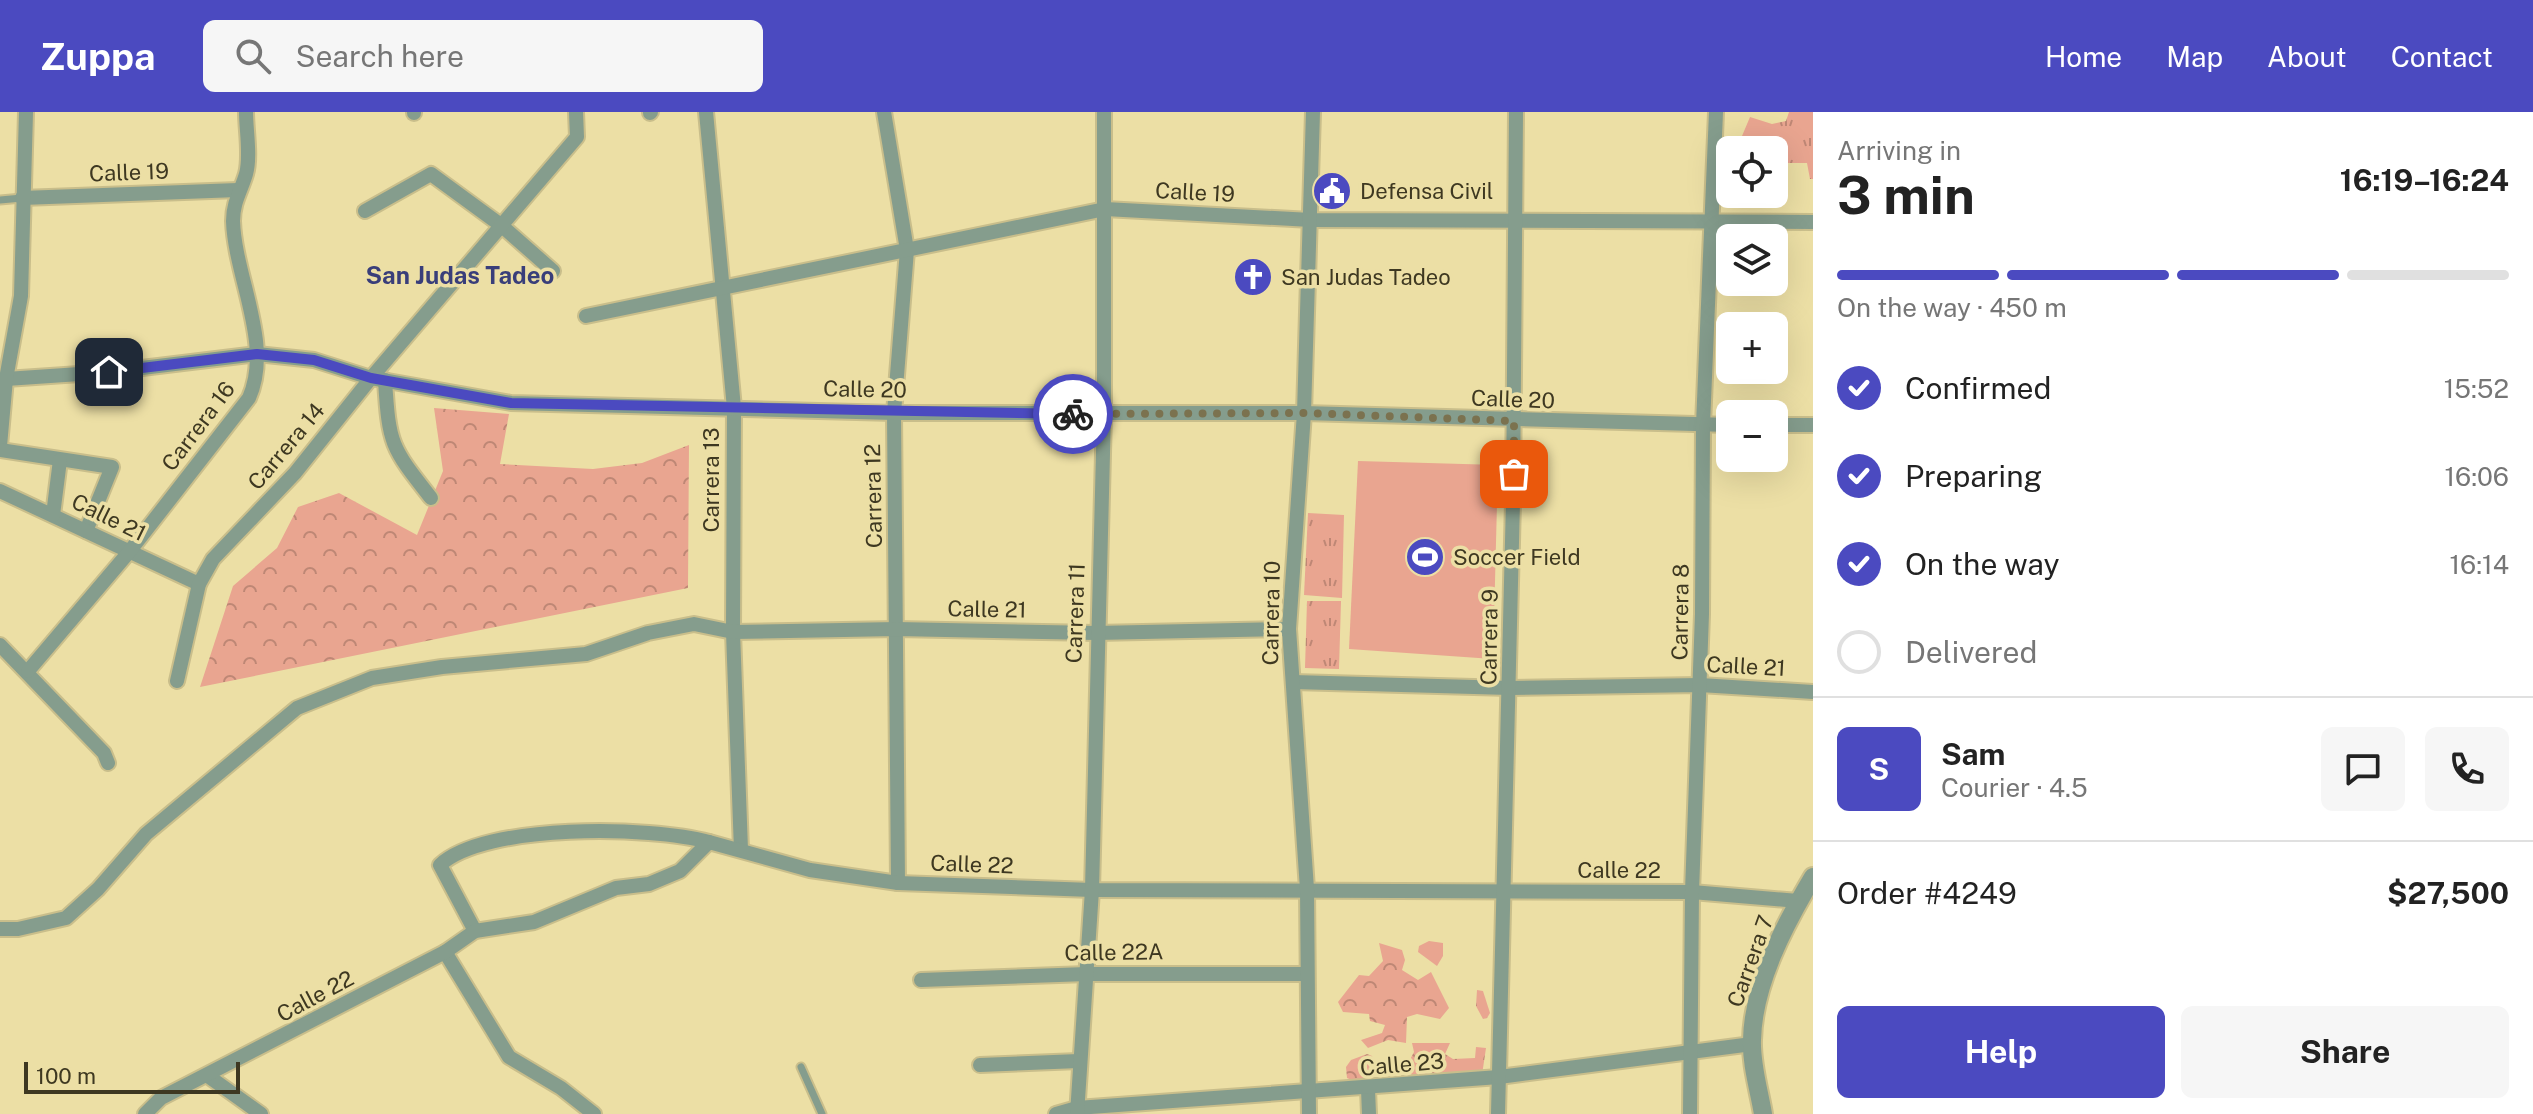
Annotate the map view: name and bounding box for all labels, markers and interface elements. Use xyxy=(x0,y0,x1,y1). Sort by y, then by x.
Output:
search box xyxy=(203,20,763,92)
text: Zuppa xyxy=(40,34,155,79)
icon: search xyxy=(231,34,275,78)
text: Search here xyxy=(295,38,464,74)
text: Home xyxy=(2045,40,2122,73)
text: Map xyxy=(2166,40,2223,73)
text: About xyxy=(2267,40,2347,73)
text: Contact xyxy=(2391,40,2493,73)
text: Arriving in xyxy=(1837,135,1961,166)
map controls xyxy=(1716,136,1788,472)
button: locate xyxy=(1716,136,1788,208)
street label: Calle 19 xyxy=(89,158,169,186)
text: 16:19–16:24 xyxy=(2340,162,2509,198)
text: 3 min xyxy=(1837,165,1975,226)
public building icon: Defensa Civil xyxy=(1311,170,1353,212)
street label: Calle 19 xyxy=(1154,177,1236,207)
place label: Defensa Civil xyxy=(1360,178,1494,204)
button: layers xyxy=(1716,224,1788,296)
church icon: San Judas Tadeo xyxy=(1232,256,1274,298)
district label: San Judas Tadeo xyxy=(366,261,554,289)
place label: San Judas Tadeo xyxy=(1281,264,1451,290)
text: On the way · 450 m xyxy=(1837,292,2067,323)
button: + xyxy=(1716,312,1788,384)
pin xyxy=(75,338,143,406)
icon: home xyxy=(87,350,131,394)
icon: check xyxy=(1837,366,1881,410)
text: Confirmed xyxy=(1905,370,2051,406)
text: 15:52 xyxy=(2444,373,2509,404)
courier xyxy=(1033,374,1113,454)
street label: Calle 20 xyxy=(823,375,907,403)
street label: Carrera 16 xyxy=(156,376,240,476)
street label: Calle 20 xyxy=(1471,385,1555,413)
icon: bike xyxy=(1051,392,1095,436)
street label: Carrera 14 xyxy=(242,397,330,495)
button: − xyxy=(1716,400,1788,472)
street label: Carrera 13 xyxy=(698,427,724,533)
pin xyxy=(1480,440,1548,508)
street label: Carrera 12 xyxy=(859,444,887,548)
icon: bag xyxy=(1492,452,1536,496)
icon: check xyxy=(1837,454,1881,498)
text: Preparing xyxy=(1905,458,2042,494)
text: 16:06 xyxy=(2444,461,2509,492)
street label: Calle 21 xyxy=(68,488,150,546)
sports icon: Soccer Field xyxy=(1404,536,1446,578)
icon: check xyxy=(1837,542,1881,586)
place label: Soccer Field xyxy=(1453,544,1581,570)
text: On the way xyxy=(1905,546,2059,582)
text: 16:14 xyxy=(2449,549,2509,580)
street label: Carrera 10 xyxy=(1257,560,1285,666)
street label: Carrera 11 xyxy=(1060,562,1090,664)
street label: Carrera 8 xyxy=(1666,563,1694,661)
street label: Carrera 9 xyxy=(1475,589,1503,685)
street label: Calle 21 xyxy=(947,595,1027,623)
text: Delivered xyxy=(1905,634,2037,670)
street label: Calle 21 xyxy=(1706,651,1786,681)
button: chat xyxy=(2321,727,2405,811)
button: phone xyxy=(2425,727,2509,811)
text: Sam xyxy=(1941,736,2005,772)
text: S xyxy=(1869,751,1889,787)
text: Courier · 4.5 xyxy=(1941,772,2088,803)
street label: Calle 22 xyxy=(930,850,1014,878)
street label: Calle 22 xyxy=(1577,857,1661,883)
text: Order #4249 xyxy=(1837,875,2017,911)
text: $27,500 xyxy=(2387,875,2509,911)
street label: Carrera 7 xyxy=(1721,912,1779,1010)
street label: Calle 22A xyxy=(1064,938,1164,966)
street label: Calle 22 xyxy=(272,965,358,1027)
button: Help xyxy=(1837,1006,2165,1098)
button: Share xyxy=(2181,1006,2509,1098)
street label: Calle 23 xyxy=(1359,1047,1445,1081)
scale bar xyxy=(24,1058,240,1094)
text: 100 m xyxy=(36,1063,96,1089)

